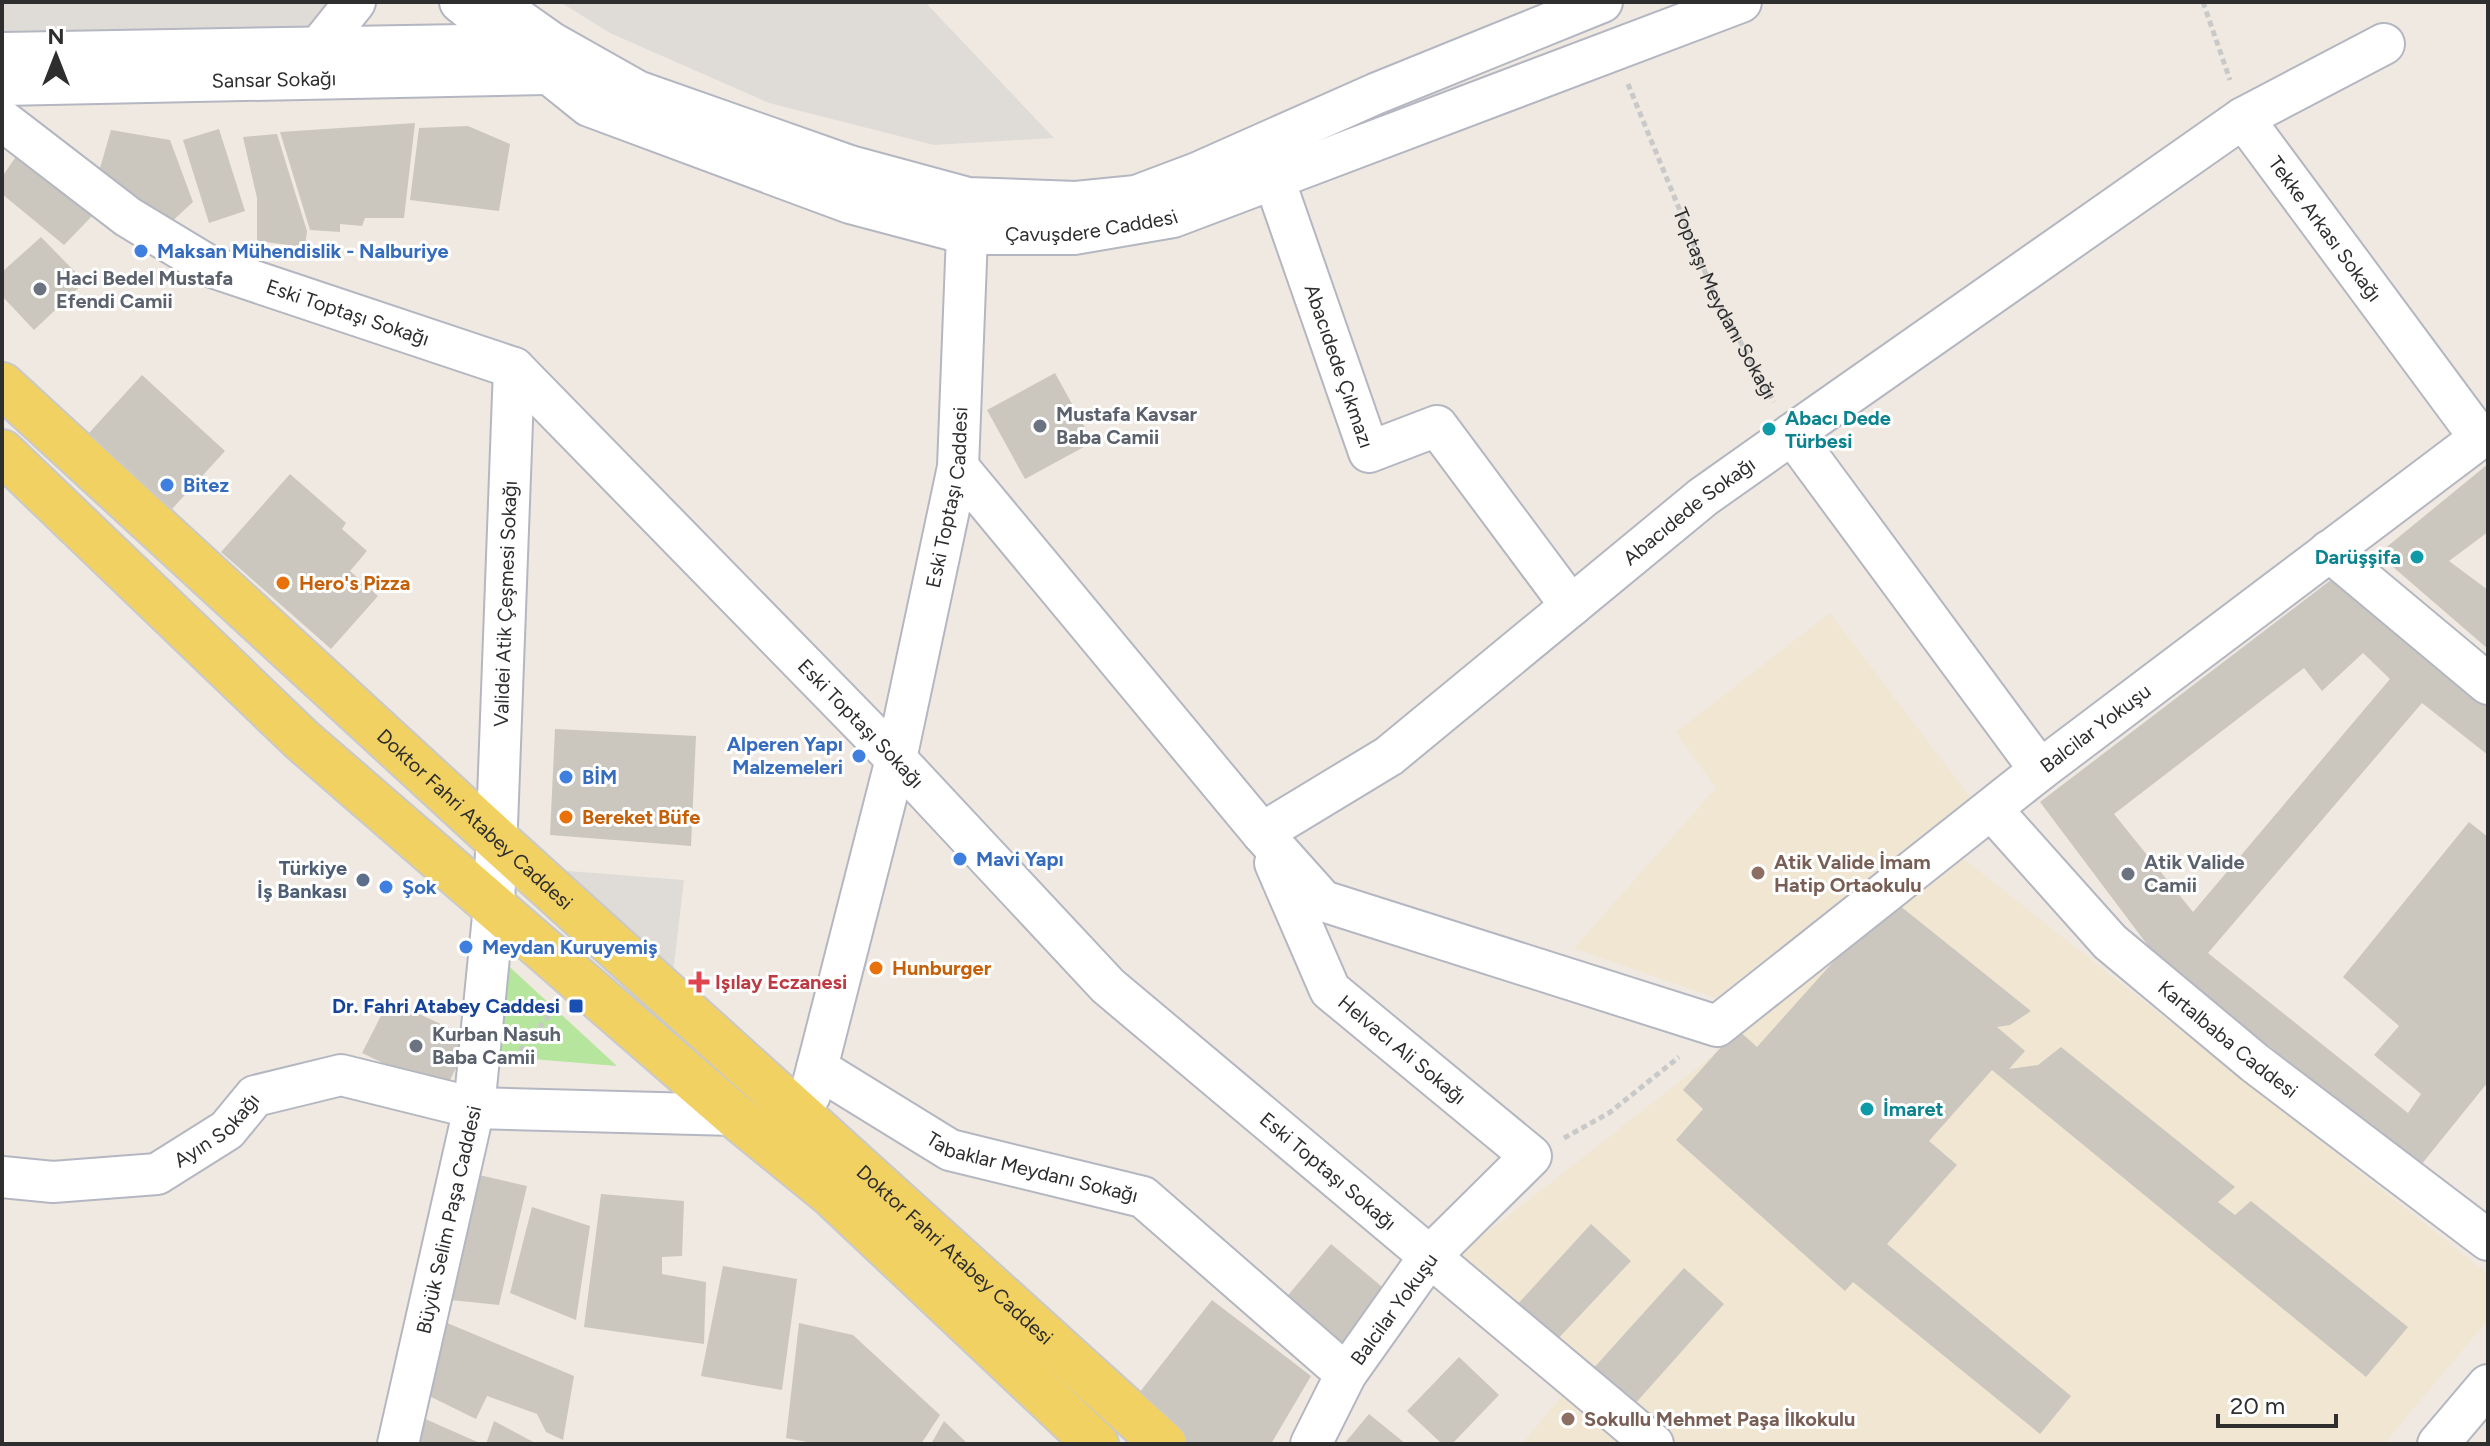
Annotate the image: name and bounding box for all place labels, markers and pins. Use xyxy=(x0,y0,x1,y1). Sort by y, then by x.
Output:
place label: Maksan Mühendislik - Nalburiye xyxy=(157,239,448,263)
marker: Maksan Mühendislik - Nalburiye xyxy=(132,242,150,260)
place label: Haci Bedel Mustafa Efendi Camii xyxy=(56,266,233,313)
marker: Haci Bedel Mustafa Efendi Camii xyxy=(31,280,49,298)
place label: Mustafa Kavsar Baba Camii xyxy=(1056,402,1198,449)
place label: Abacı Dede Türbesi xyxy=(1785,406,1891,453)
marker: Mustafa Kavsar Baba Camii xyxy=(1031,417,1049,435)
marker: Abacı Dede Türbesi xyxy=(1760,420,1778,438)
place label: Bitez xyxy=(183,473,229,497)
marker: Bitez xyxy=(158,476,176,494)
place label: Darüşşifa xyxy=(2315,545,2401,569)
marker: Darüşşifa xyxy=(2408,548,2426,566)
place label: Hero's Pizza xyxy=(299,571,410,595)
marker: Hero's Pizza xyxy=(274,574,292,592)
place label: Alperen Yapı Malzemeleri xyxy=(727,732,843,779)
marker: Alperen Yapı Malzemeleri xyxy=(850,747,868,765)
place label: BİM xyxy=(582,765,617,789)
marker: BİM xyxy=(557,768,575,786)
place label: Bereket Büfe xyxy=(582,805,700,829)
marker: Bereket Büfe xyxy=(557,808,575,826)
place label: Mavi Yapı xyxy=(976,847,1064,871)
marker: Mavi Yapı xyxy=(951,850,969,868)
place label: Atik Valide İmam Hatip Ortaokulu xyxy=(1774,850,1931,897)
place label: Atik Valide Camii xyxy=(2144,850,2245,897)
place label: Türkiye İş Bankası xyxy=(257,856,347,903)
marker: Atik Valide İmam Hatip Ortaokulu xyxy=(1749,864,1767,882)
marker: Atik Valide Camii xyxy=(2119,865,2137,883)
marker: Türkiye İş Bankası xyxy=(354,871,372,889)
place label: Şok xyxy=(402,875,437,899)
marker: Şok xyxy=(377,878,395,896)
place label: Meydan Kuruyemiş xyxy=(482,935,658,959)
marker: Meydan Kuruyemiş xyxy=(457,938,475,956)
place label: Hunburger xyxy=(892,956,992,980)
marker: Hunburger xyxy=(867,959,885,977)
place label: Işılay Eczanesi xyxy=(715,970,847,994)
marker: Işılay Eczanesi xyxy=(690,973,708,991)
place label: Dr. Fahri Atabey Caddesi xyxy=(332,994,560,1018)
marker: Dr. Fahri Atabey Caddesi xyxy=(567,997,585,1015)
place label: Kurban Nasuh Baba Camii xyxy=(432,1022,561,1069)
marker: Kurban Nasuh Baba Camii xyxy=(407,1037,425,1055)
place label: İmaret xyxy=(1883,1097,1944,1121)
marker: İmaret xyxy=(1858,1100,1876,1118)
place label: Sokullu Mehmet Paşa İlkokulu xyxy=(1584,1407,1855,1431)
marker: Sokullu Mehmet Paşa İlkokulu xyxy=(1559,1410,1577,1428)

